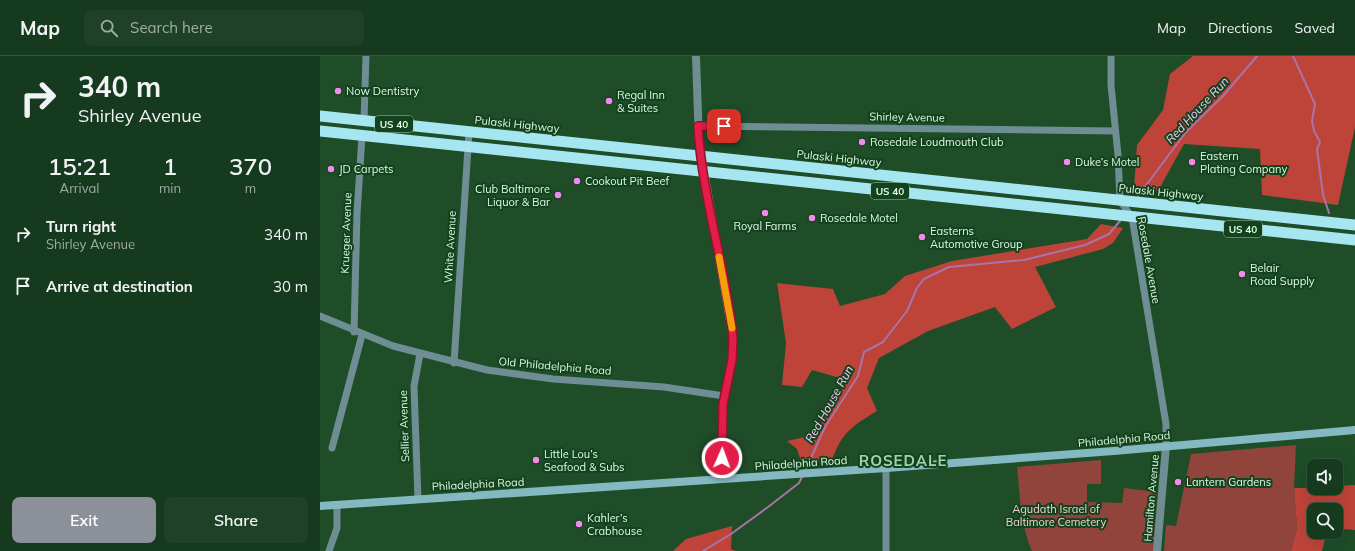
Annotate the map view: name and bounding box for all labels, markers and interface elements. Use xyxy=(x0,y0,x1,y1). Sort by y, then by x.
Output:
search box xyxy=(84,10,364,46)
text: Map xyxy=(20,16,60,40)
icon: search xyxy=(98,17,120,39)
text: Search here xyxy=(130,18,213,37)
text: Map xyxy=(1157,19,1186,37)
text: Directions xyxy=(1208,19,1273,37)
text: Saved xyxy=(1295,19,1335,37)
text: 340 m xyxy=(78,69,161,104)
icon: right xyxy=(12,72,64,124)
water label: Red House Run xyxy=(1162,73,1232,147)
place label: Now Dentistry xyxy=(346,84,420,98)
marker: Now Dentistry xyxy=(333,86,343,96)
place label: Regal Inn & Suites xyxy=(617,88,665,115)
marker: Regal Inn & Suites xyxy=(604,96,614,106)
text: Shirley Avenue xyxy=(78,104,202,127)
pin xyxy=(707,109,741,143)
street label: Shirley Avenue xyxy=(869,109,945,125)
street label: Pulaski Highway xyxy=(474,113,560,135)
icon: arrive xyxy=(713,115,735,137)
road number: US 40 xyxy=(375,116,413,132)
place label: Rosedale Loudmouth Club xyxy=(870,135,1004,149)
marker: Rosedale Loudmouth Club xyxy=(857,137,867,147)
street label: Pulaski Highway xyxy=(796,147,882,169)
place label: Eastern Plating Company xyxy=(1200,149,1287,176)
text: 15:21 xyxy=(48,151,111,181)
text: 1 xyxy=(163,151,177,181)
text: 370 xyxy=(229,151,272,181)
place label: Duke’s Motel xyxy=(1075,155,1139,169)
marker: Duke’s Motel xyxy=(1062,157,1072,167)
marker: Eastern Plating Company xyxy=(1187,157,1197,167)
place label: JD Carpets xyxy=(339,162,394,176)
marker: JD Carpets xyxy=(326,164,336,174)
place label: Cookout Pit Beef xyxy=(585,174,670,188)
marker: Cookout Pit Beef xyxy=(572,176,582,186)
text: Arrival xyxy=(60,180,99,196)
text: min xyxy=(159,180,181,196)
text: m xyxy=(245,180,256,196)
street label: Pulaski Highway xyxy=(1118,181,1204,203)
place label: Club Baltimore Liquor & Bar xyxy=(475,182,550,209)
road number: US 40 xyxy=(871,183,909,199)
marker: Club Baltimore Liquor & Bar xyxy=(553,190,563,200)
street label: Krueger Avenue xyxy=(338,192,354,274)
marker: Royal Farms xyxy=(760,208,770,218)
street label: White Avenue xyxy=(441,211,459,283)
place label: Rosedale Motel xyxy=(820,211,898,225)
marker: Rosedale Motel xyxy=(807,213,817,223)
street label: Rosedale Avenue xyxy=(1134,215,1164,305)
text: Turn right xyxy=(46,217,116,236)
place label: Royal Farms xyxy=(733,219,797,233)
road number: US 40 xyxy=(1224,221,1262,237)
icon: right xyxy=(12,223,34,245)
place label: Easterns Automotive Group xyxy=(930,224,1023,251)
text: 340 m xyxy=(264,225,308,244)
marker: Easterns Automotive Group xyxy=(917,232,927,242)
text: Shirley Avenue xyxy=(46,236,135,252)
place label: Belair Road Supply xyxy=(1250,261,1315,288)
marker: Belair Road Supply xyxy=(1237,269,1247,279)
icon: arrive xyxy=(12,275,34,297)
text: Arrive at destination xyxy=(46,277,193,296)
text: 30 m xyxy=(273,277,308,296)
street label: Old Philadelphia Road xyxy=(498,354,612,378)
water label: Red House Run xyxy=(802,363,856,445)
street label: Sellier Avenue xyxy=(396,390,412,462)
street label: Philadelphia Road xyxy=(1077,428,1171,450)
position arrow xyxy=(701,437,743,479)
place label: Little Lou’s Seafood & Subs xyxy=(544,447,625,474)
district label: ROSEDALE xyxy=(859,451,947,470)
street label: Philadelphia Road xyxy=(754,453,848,473)
street label: Hamilton Avenue xyxy=(1140,454,1162,542)
marker: Little Lou’s Seafood & Subs xyxy=(531,455,541,465)
map controls xyxy=(1307,459,1343,539)
button: sound xyxy=(1307,459,1343,495)
street label: Philadelphia Road xyxy=(431,475,525,493)
place label: Lantern Gardens xyxy=(1186,475,1271,489)
marker: Lantern Gardens xyxy=(1173,477,1183,487)
button: Exit xyxy=(12,497,156,543)
button: Share xyxy=(164,497,308,543)
park label: Agudath Israel of Baltimore Cemetery xyxy=(1006,502,1106,529)
button: search xyxy=(1307,503,1343,539)
place label: Kahler’s Crabhouse xyxy=(587,511,642,538)
marker: Kahler’s Crabhouse xyxy=(574,519,584,529)

